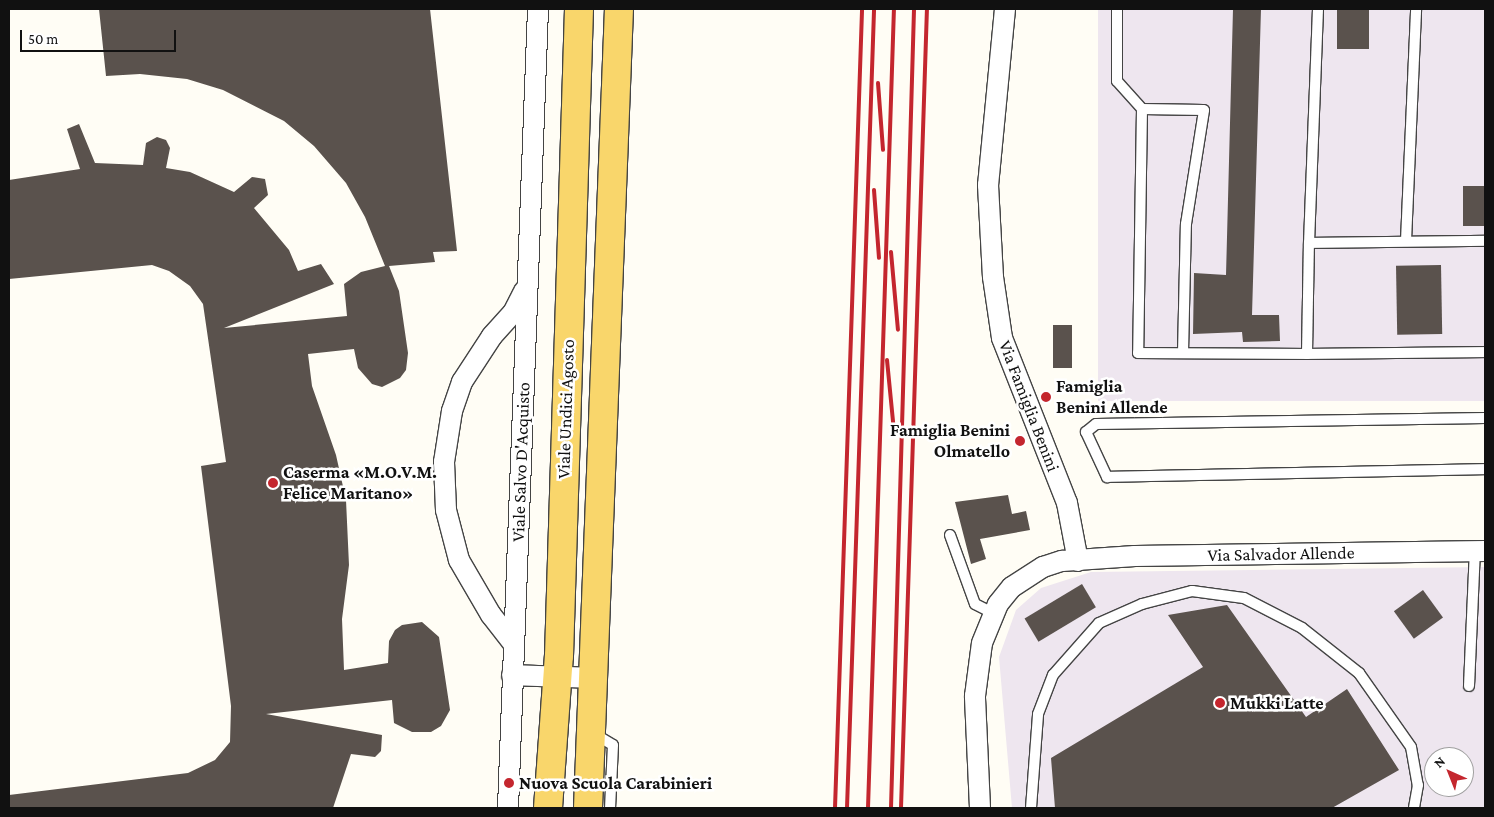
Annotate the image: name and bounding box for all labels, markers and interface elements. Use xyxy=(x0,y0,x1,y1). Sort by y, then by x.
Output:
scale bar xyxy=(22,20,179,52)
text: 50 m xyxy=(28,31,58,47)
street label: Via Famiglia Benini xyxy=(994,337,1064,475)
street label: Viale Undici Agosto xyxy=(553,339,579,479)
place label: Famiglia Benini Allende xyxy=(1056,376,1168,418)
street label: Viale Salvo D'Acquisto xyxy=(507,382,535,542)
marker: Famiglia Benini Allende xyxy=(1040,391,1052,403)
place label: Famiglia Benini Olmatello xyxy=(890,420,1010,462)
marker: Famiglia Benini Olmatello xyxy=(1014,435,1026,447)
place label: Caserma «M.O.V.M. Felice Maritano» xyxy=(283,462,437,504)
marker: Caserma «M.O.V.M. Felice Maritano» xyxy=(267,477,279,489)
street label: Via Salvador Allende xyxy=(1207,542,1355,566)
place label: Mukki Latte xyxy=(1230,692,1324,714)
marker: Mukki Latte xyxy=(1214,697,1226,709)
north arrow xyxy=(1424,747,1474,797)
text: N xyxy=(1430,753,1448,771)
place label: Nuova Scuola Carabinieri xyxy=(519,772,712,794)
marker: Nuova Scuola Carabinieri xyxy=(503,777,515,789)

